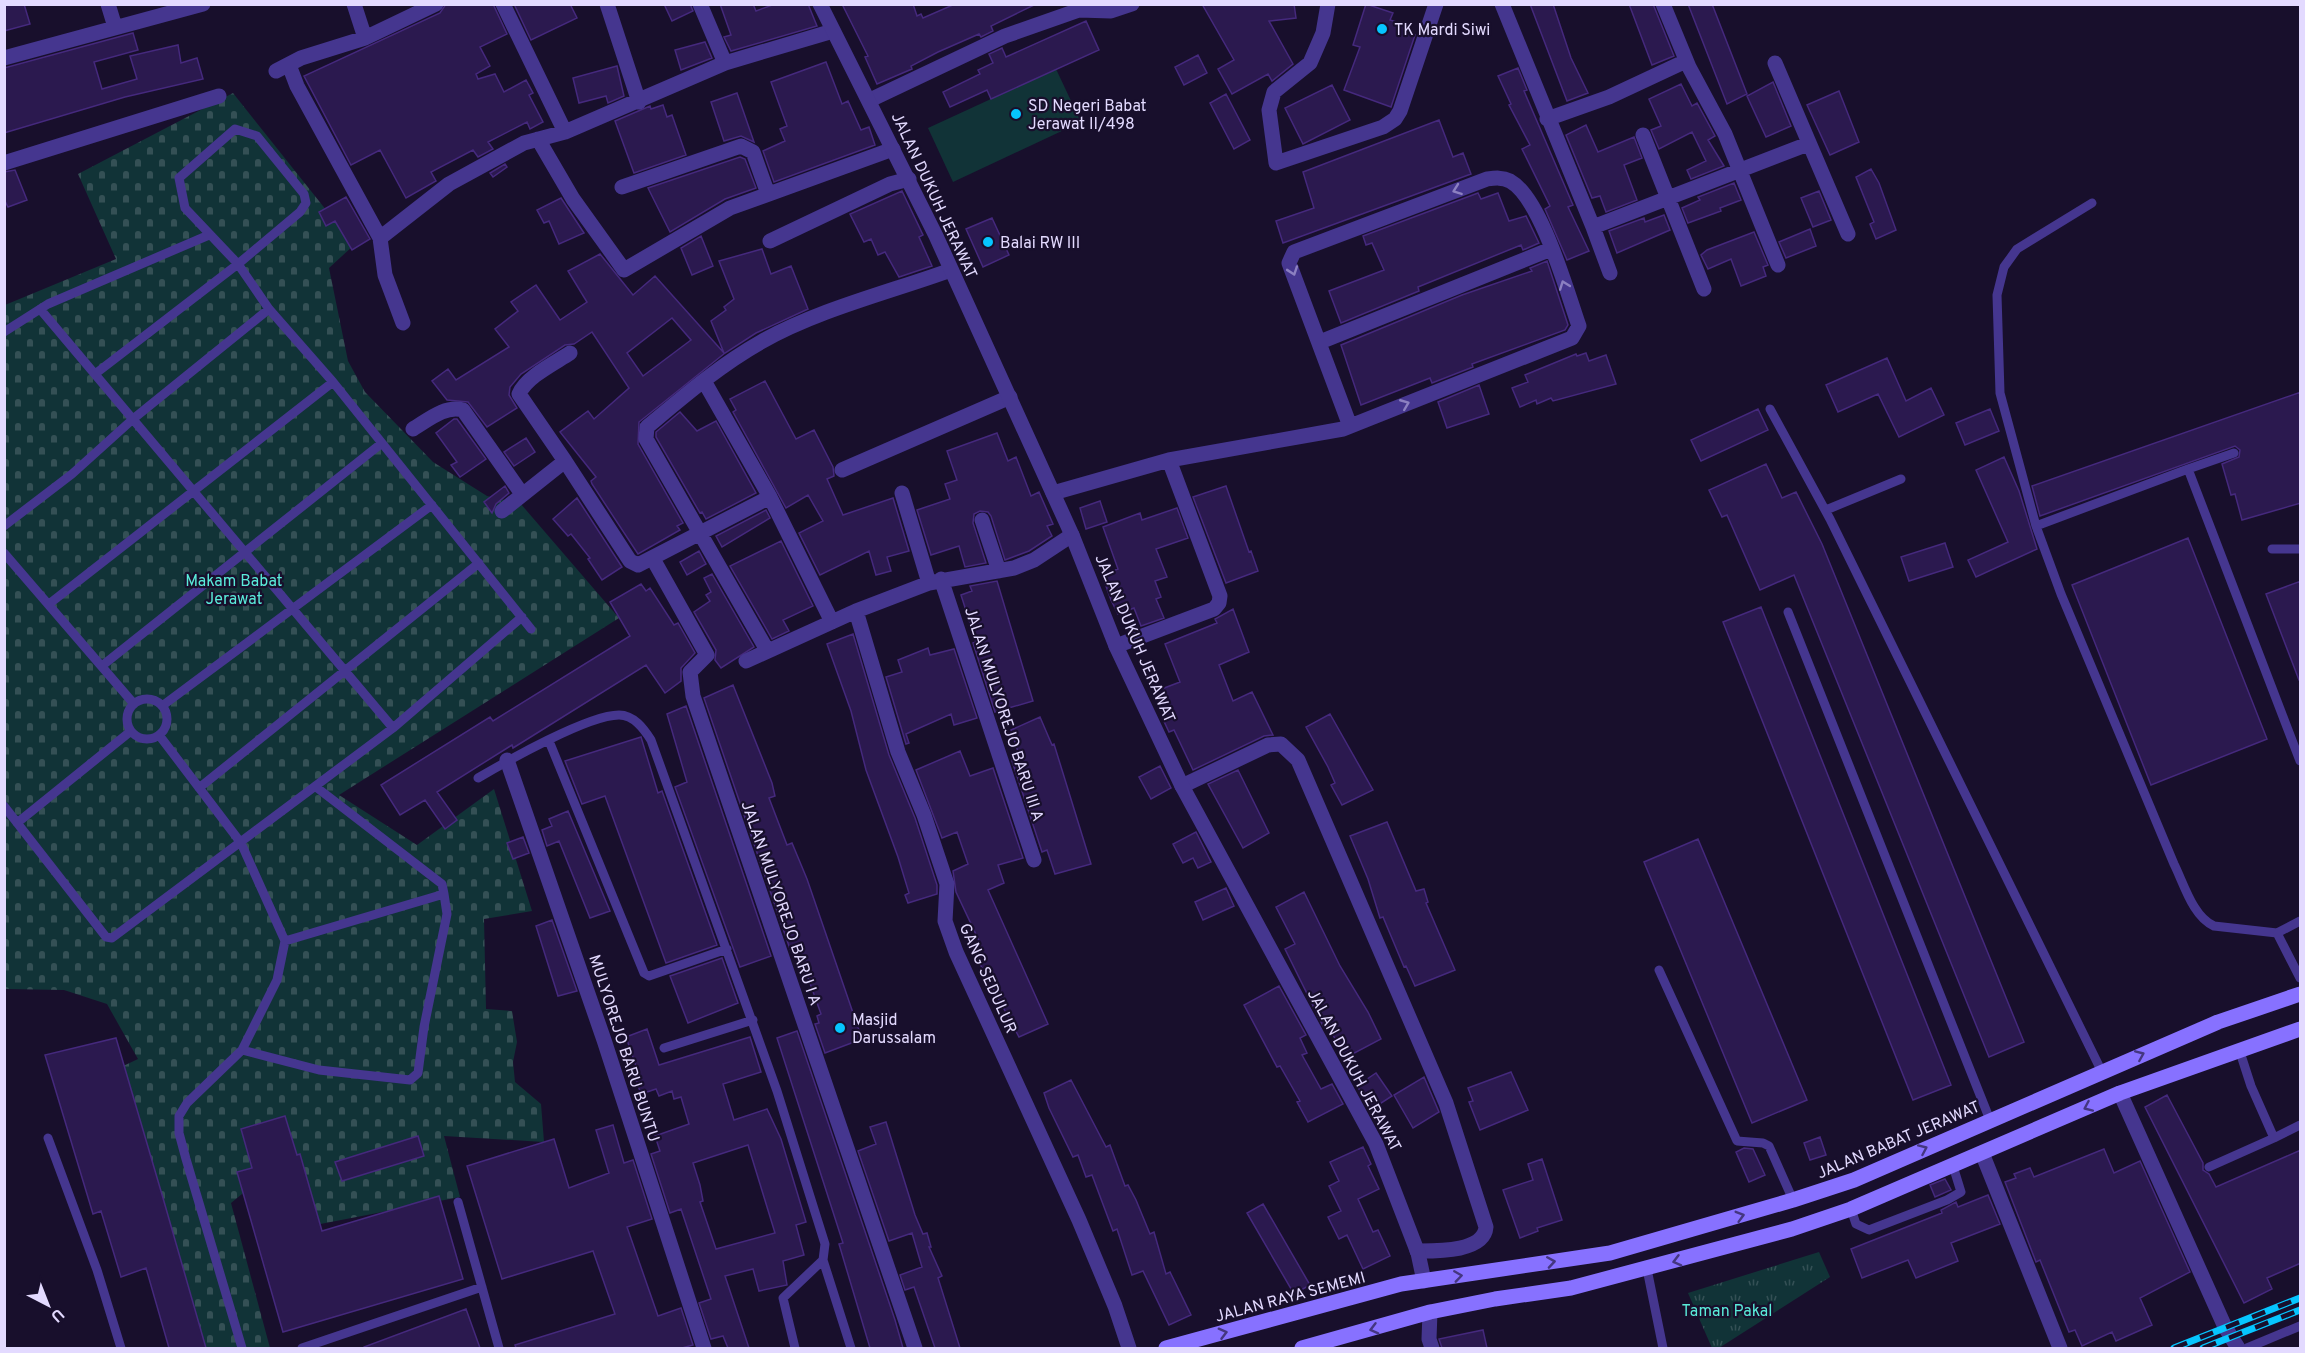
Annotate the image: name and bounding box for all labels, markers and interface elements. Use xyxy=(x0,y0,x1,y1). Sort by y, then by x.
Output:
place label: TK Mardi Siwi xyxy=(1394,21,1490,41)
marker: TK Mardi Siwi xyxy=(1375,22,1389,36)
place label: SD Negeri Babat Jerawat II/498 xyxy=(1028,97,1147,135)
marker: SD Negeri Babat Jerawat II/498 xyxy=(1009,107,1023,121)
street label: JALAN DUKUH JERAWAT xyxy=(886,109,981,282)
one-way arrow xyxy=(1452,183,1462,196)
place label: Balai RW III xyxy=(1000,234,1080,254)
marker: Balai RW III xyxy=(981,235,995,249)
one-way arrow xyxy=(1286,266,1298,276)
one-way arrow xyxy=(1559,280,1572,291)
one-way arrow xyxy=(1399,399,1409,412)
street label: JALAN DUKUH JERAWAT xyxy=(1090,551,1179,726)
park label: Makam Babat Jerawat xyxy=(185,572,283,610)
street label: JALAN MULYOREJO BARU III A xyxy=(959,605,1047,824)
street label: JALAN MULYOREJO BARU I A xyxy=(736,799,825,1009)
street label: GANG SEDULUR xyxy=(954,920,1020,1037)
street label: MULYOREJO BARU BUNTU xyxy=(583,952,663,1145)
street label: JALAN DUKUH JERAWAT xyxy=(1302,986,1405,1156)
place label: Masjid Darussalam xyxy=(852,1011,936,1049)
marker: Masjid Darussalam xyxy=(833,1021,847,1035)
one-way arrow xyxy=(2134,1050,2145,1062)
street label: JALAN BABAT JERAWAT xyxy=(1814,1097,1983,1184)
one-way arrow xyxy=(2083,1100,2094,1112)
one-way arrow xyxy=(1916,1144,1927,1156)
one-way arrow xyxy=(1735,1210,1745,1223)
one-way arrow xyxy=(1673,1253,1683,1266)
one-way arrow xyxy=(1545,1256,1555,1269)
street label: JALAN RAYA SEMEMI xyxy=(1213,1268,1368,1328)
one-way arrow xyxy=(1454,1270,1463,1282)
north arrow xyxy=(18,1275,78,1335)
park label: Taman Pakal xyxy=(1682,1302,1772,1322)
text: U xyxy=(46,1303,68,1326)
one-way arrow xyxy=(1369,1322,1379,1334)
one-way arrow xyxy=(1217,1328,1227,1340)

